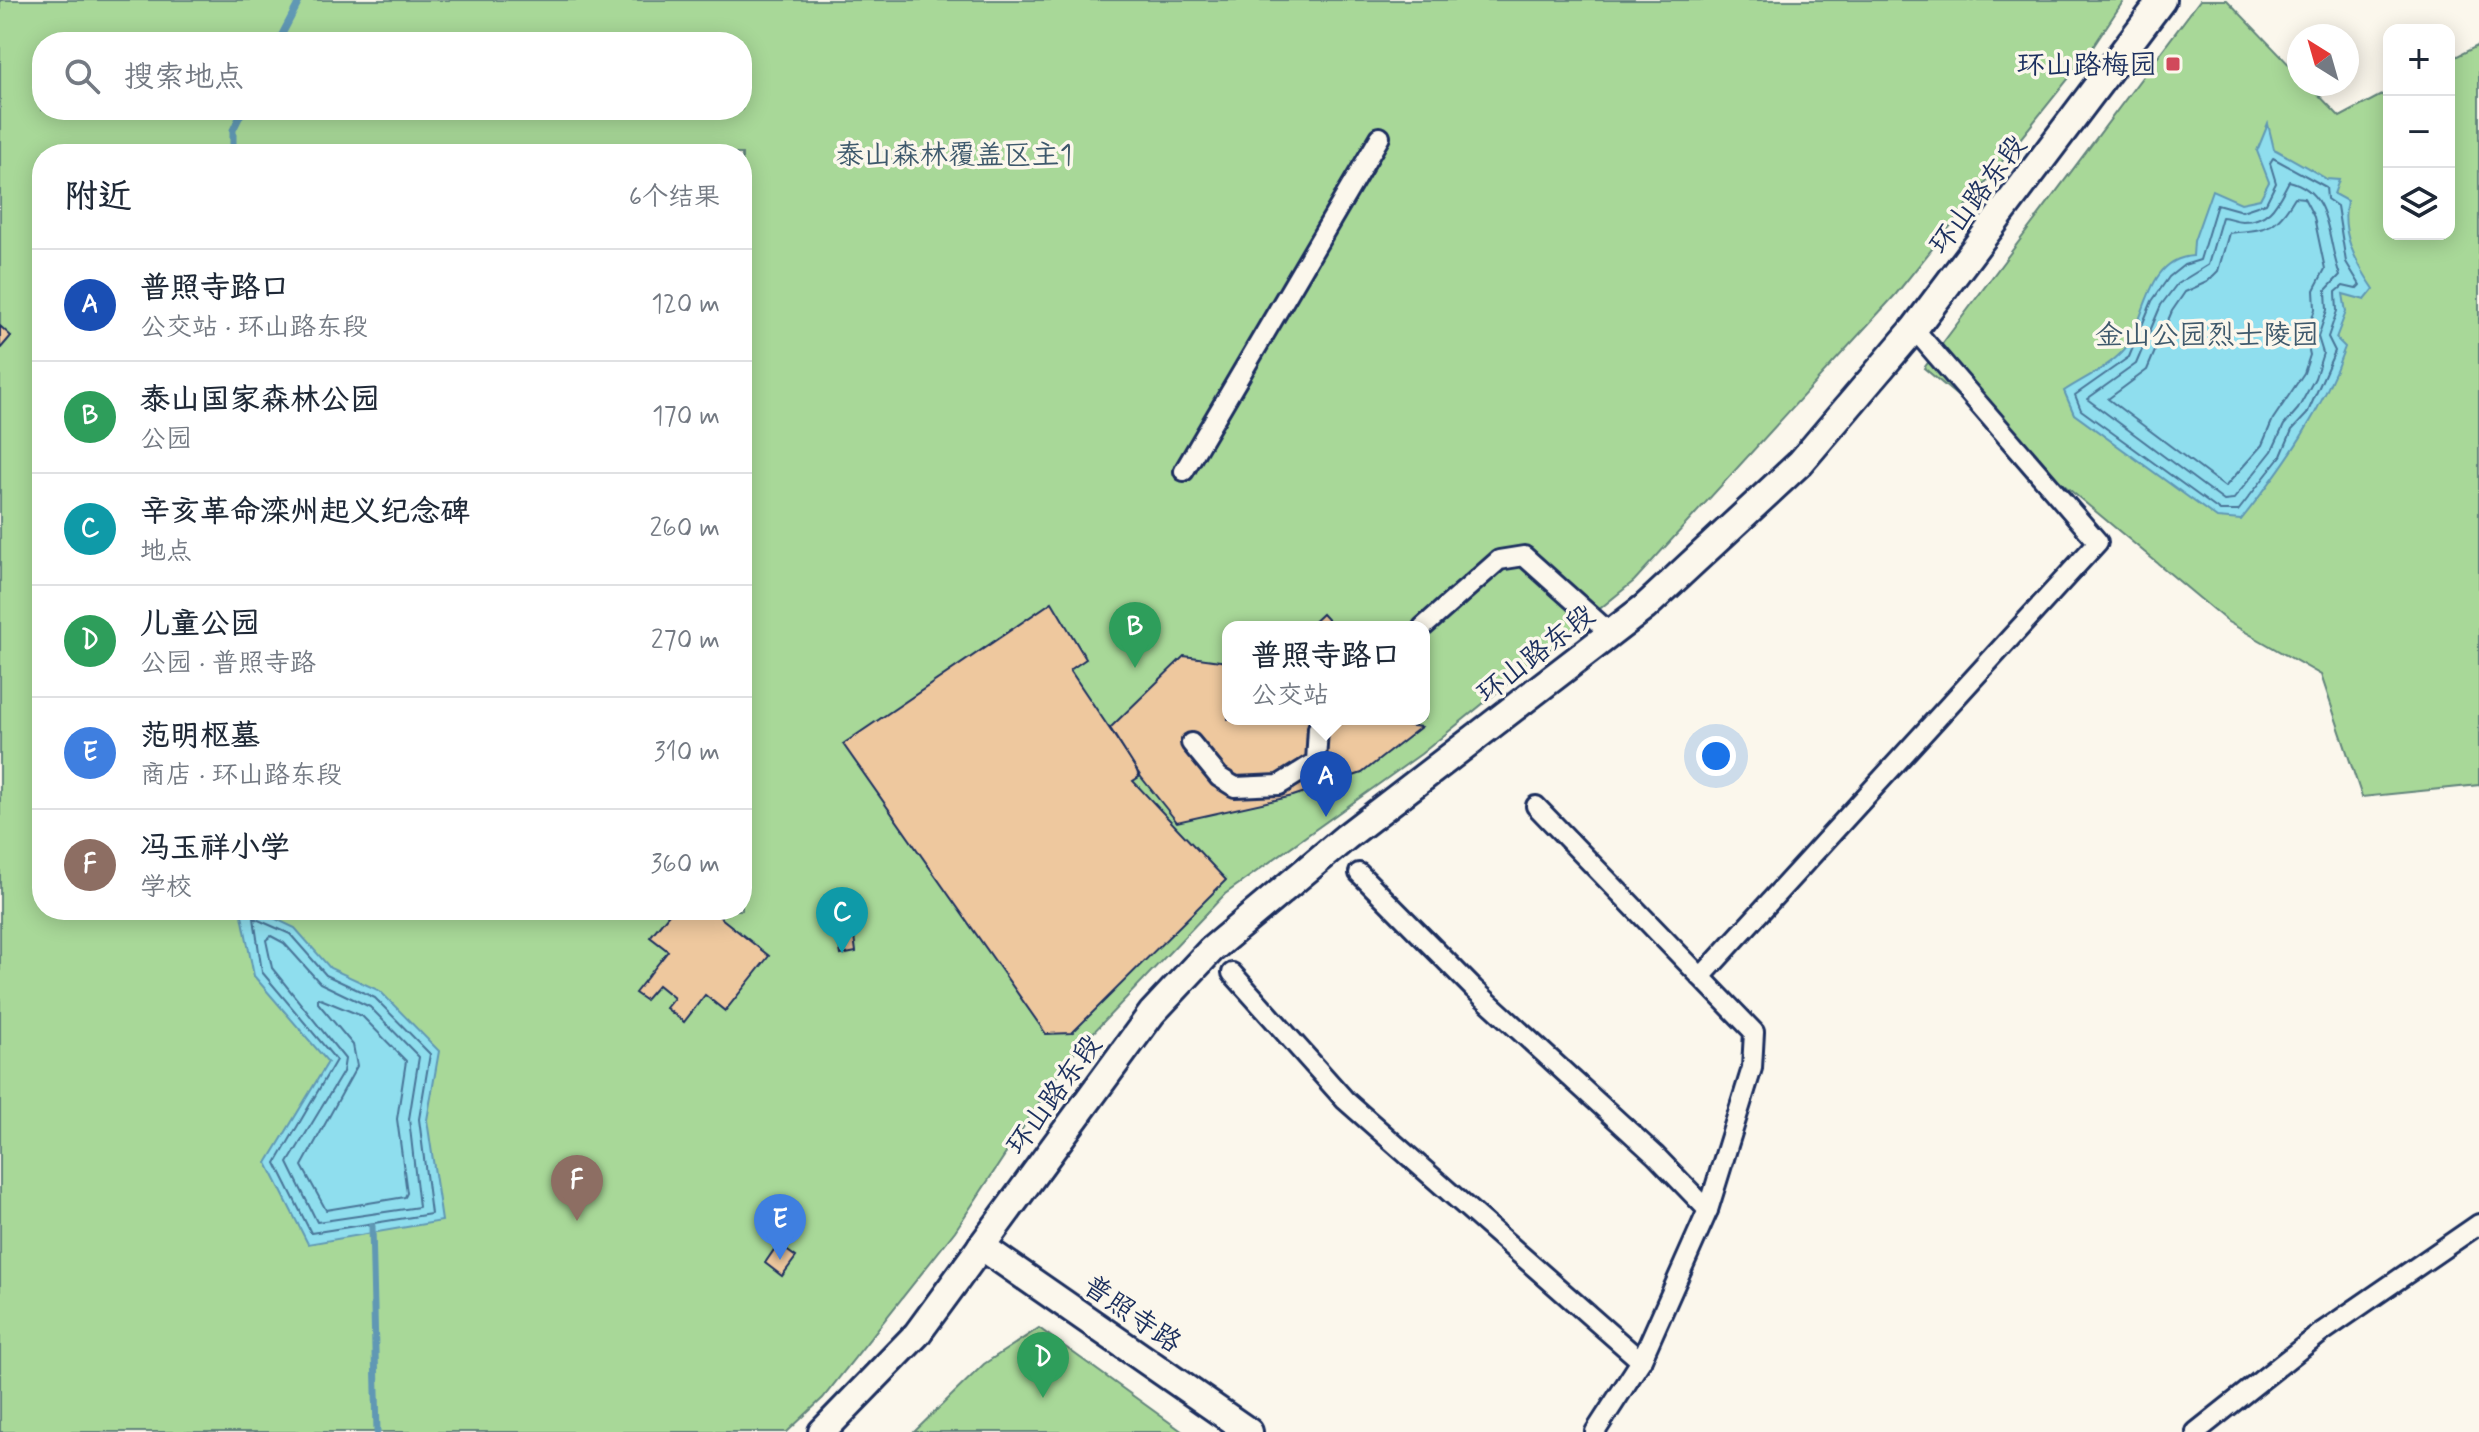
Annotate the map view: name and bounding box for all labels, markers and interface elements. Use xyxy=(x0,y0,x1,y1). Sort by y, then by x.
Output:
north arrow xyxy=(2287,24,2359,96)
map controls xyxy=(2383,24,2455,240)
button: + xyxy=(2383,24,2455,96)
search box xyxy=(32,32,752,120)
place label: 环山路梅园 xyxy=(2017,48,2157,85)
icon: search xyxy=(60,54,104,98)
marker: 环山路梅园 xyxy=(2164,55,2182,73)
text: 搜索地点 xyxy=(124,58,244,97)
button: − xyxy=(2383,96,2455,168)
street label: 环山路东段 xyxy=(1922,128,2036,263)
park label: 泰山森林覆盖区主1 xyxy=(836,138,1072,175)
button: layers xyxy=(2383,168,2455,240)
text: 附近 xyxy=(64,175,132,220)
text: 6个结果 xyxy=(629,181,720,215)
text: 普照寺路口 xyxy=(140,269,290,308)
text: A xyxy=(81,288,99,322)
text: 120 m xyxy=(651,288,720,322)
text: 公交站 · 环山路东段 xyxy=(140,311,368,345)
park label: 金山公园烈士陵园 xyxy=(2095,318,2319,355)
text: 泰山国家森林公园 xyxy=(140,381,380,420)
text: B xyxy=(82,400,98,434)
text: 170 m xyxy=(652,400,720,434)
text: 公园 xyxy=(140,423,192,457)
text: 辛亥革命滦州起义纪念碑 xyxy=(140,493,470,532)
text: C xyxy=(81,512,99,546)
text: 260 m xyxy=(650,512,720,546)
text: 地点 xyxy=(140,535,192,569)
street label: 环山路东段 xyxy=(1470,597,1603,713)
pin: B xyxy=(1109,602,1161,668)
text: 儿童公园 xyxy=(140,605,260,644)
popup xyxy=(1222,621,1430,725)
text: D xyxy=(81,624,99,658)
text: 270 m xyxy=(651,624,720,658)
text: 普照寺路口 xyxy=(1251,637,1401,676)
text: 公园 · 普照寺路 xyxy=(140,647,316,681)
text: 公交站 xyxy=(1251,679,1329,713)
text: 范明枢墓 xyxy=(140,717,260,756)
text: E xyxy=(82,736,98,770)
text: 310 m xyxy=(654,736,720,770)
your location xyxy=(1696,736,1736,776)
pin: A xyxy=(1300,751,1352,817)
text: 商店 · 环山路东段 xyxy=(140,759,342,793)
text: 冯玉祥小学 xyxy=(140,829,290,868)
text: F xyxy=(83,848,97,882)
text: 360 m xyxy=(651,848,720,882)
text: 学校 xyxy=(140,871,192,905)
pin: C xyxy=(816,887,868,953)
street label: 环山路东段 xyxy=(999,1028,1111,1163)
pin: F xyxy=(551,1155,603,1221)
pin: E xyxy=(754,1194,806,1260)
street label: 普照寺路 xyxy=(1075,1268,1188,1362)
pin: D xyxy=(1017,1332,1069,1398)

